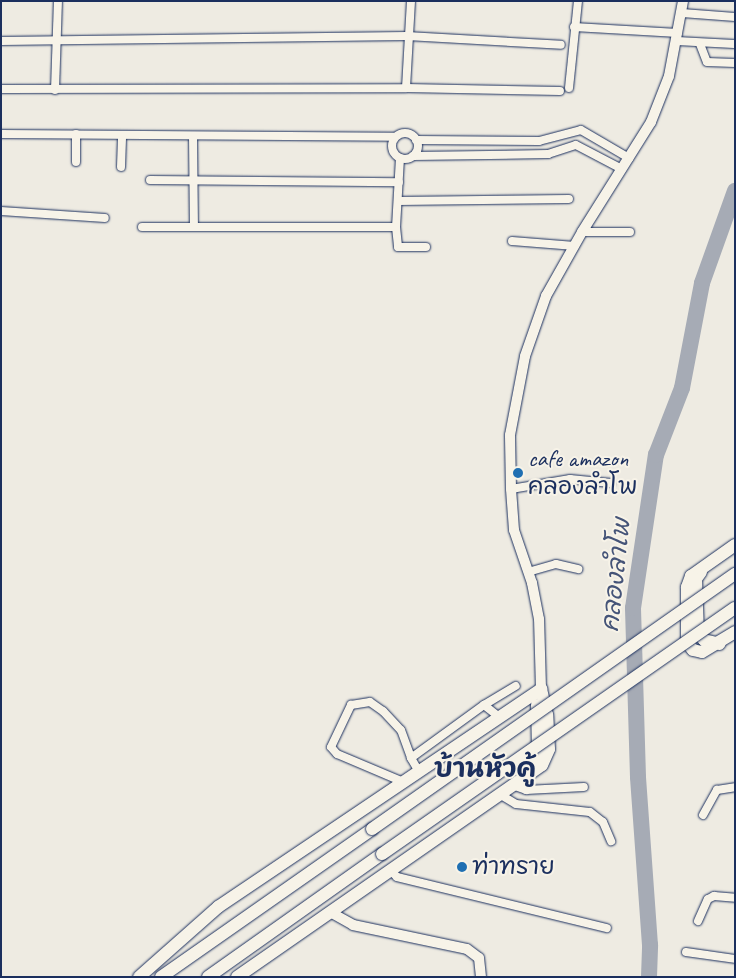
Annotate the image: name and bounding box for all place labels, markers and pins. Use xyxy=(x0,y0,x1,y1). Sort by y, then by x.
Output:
place label: cafe amazon คลองลำโพ xyxy=(528,445,638,501)
marker: cafe amazon คลองลำโพ xyxy=(512,467,524,479)
place label: ท่าทราย xyxy=(472,853,555,881)
marker: ท่าทราย xyxy=(456,861,468,873)

